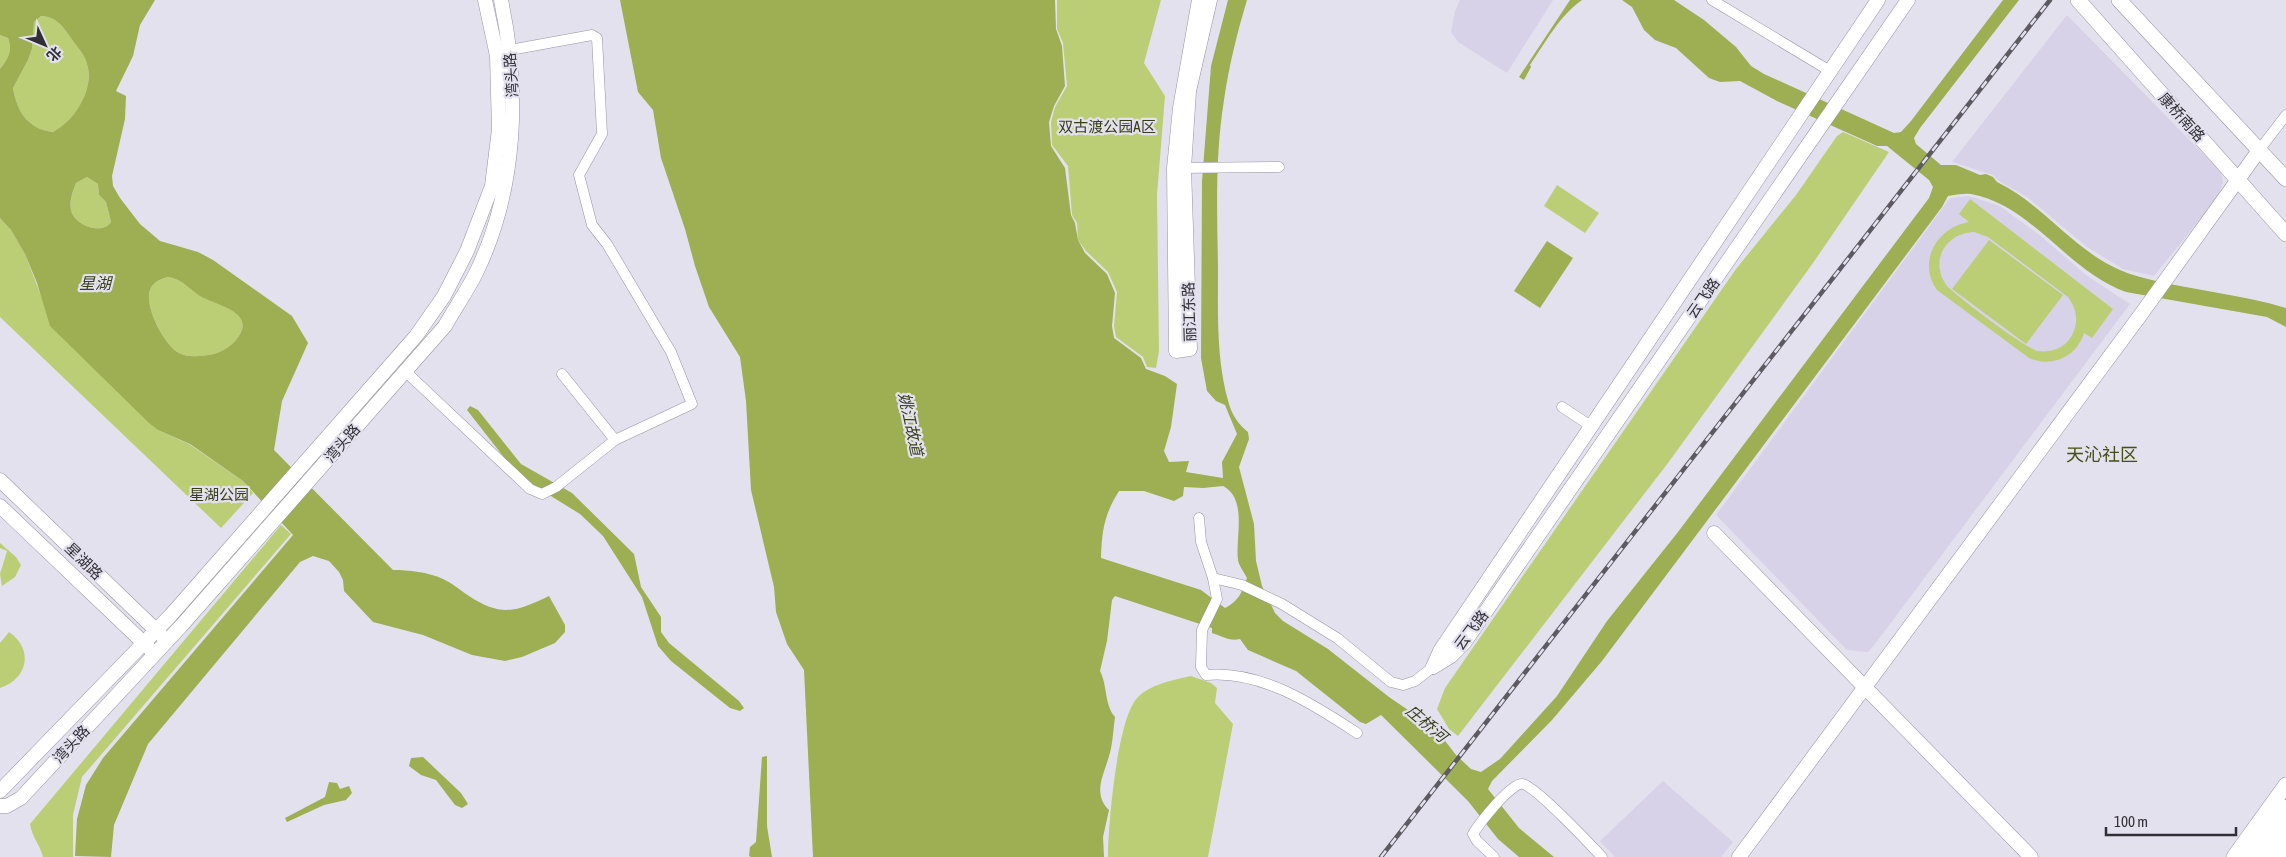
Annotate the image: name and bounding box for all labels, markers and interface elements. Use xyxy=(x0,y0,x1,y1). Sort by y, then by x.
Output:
north arrow xyxy=(20,20,70,70)
text: 北 xyxy=(44,43,65,65)
street label: 湾头路 xyxy=(501,52,521,98)
street label: 康桥南路 xyxy=(2156,89,2208,145)
park label: 双古渡公园A区 xyxy=(1058,118,1156,135)
water label: 星湖 xyxy=(79,274,114,292)
street label: 云飞路 xyxy=(1683,275,1723,321)
street label: 丽江东路 xyxy=(1179,282,1199,342)
water label: 姚江故道 xyxy=(896,391,927,459)
street label: 湾头路 xyxy=(321,420,363,466)
district label: 天沁社区 xyxy=(2066,444,2138,465)
park label: 星湖公园 xyxy=(189,486,249,503)
street label: 星湖路 xyxy=(62,539,106,583)
street label: 云飞路 xyxy=(1451,607,1491,653)
water label: 庄桥河 xyxy=(1403,701,1453,747)
street label: 湾头路 xyxy=(49,722,93,766)
scale bar xyxy=(2106,804,2236,836)
text: 100 m xyxy=(2114,813,2148,830)

